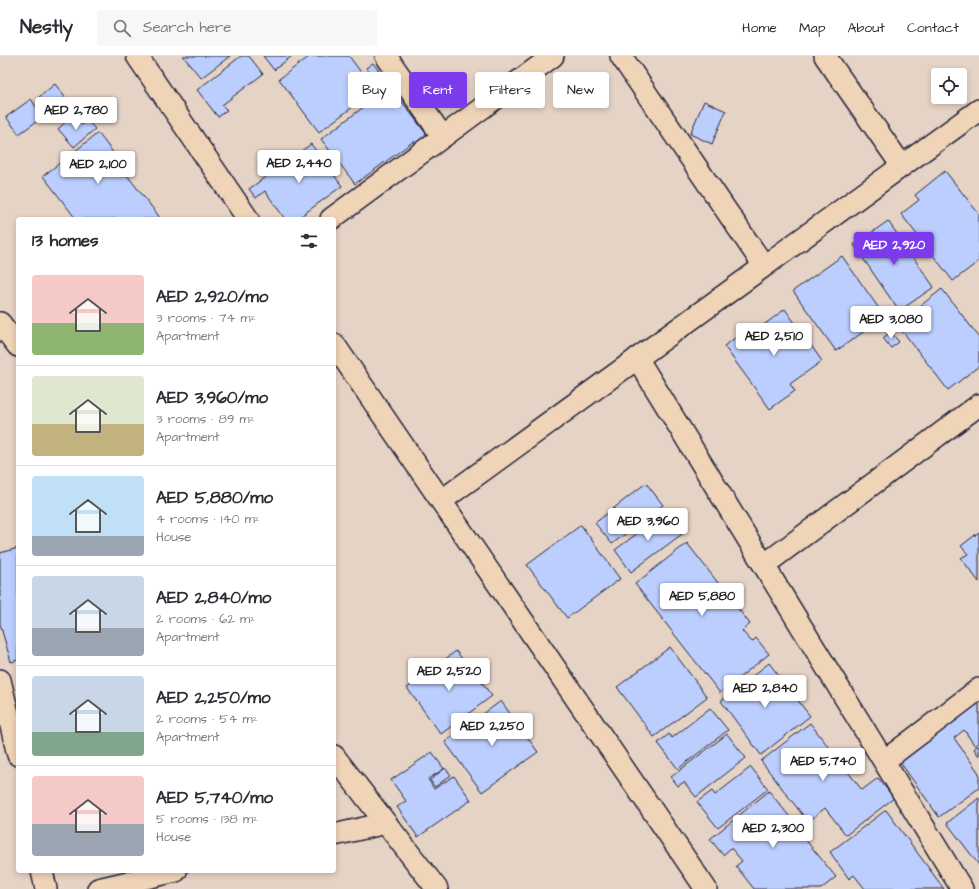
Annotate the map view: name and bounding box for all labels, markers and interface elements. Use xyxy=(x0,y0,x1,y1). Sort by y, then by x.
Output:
search box xyxy=(97,10,377,46)
text: Nestly xyxy=(20,14,73,41)
icon: search xyxy=(111,17,133,39)
text: Search here xyxy=(143,17,231,38)
text: Home xyxy=(742,18,777,38)
text: Map xyxy=(799,18,825,38)
text: About xyxy=(847,18,885,38)
text: Contact xyxy=(907,18,959,38)
map controls xyxy=(931,68,967,104)
button: locate xyxy=(931,68,967,104)
chip: Buy xyxy=(348,72,401,108)
chip: Rent xyxy=(409,72,467,108)
chip: Filters xyxy=(475,72,545,108)
chip: New xyxy=(553,72,609,108)
pin: AED 2,780 xyxy=(30,97,122,131)
text: AED 2,780 xyxy=(44,101,108,119)
pin: AED 2,440 xyxy=(253,150,345,184)
pin: AED 2,100 xyxy=(52,151,144,185)
text: AED 2,440 xyxy=(266,154,332,172)
text: AED 2,100 xyxy=(69,155,127,173)
text: 13 homes xyxy=(32,229,99,253)
icon: filters xyxy=(298,230,320,252)
pin: AED 2,920 xyxy=(848,232,940,266)
text: AED 2,920 xyxy=(863,236,925,254)
text: AED 2,920/mo xyxy=(156,285,268,309)
icon: home xyxy=(64,291,112,339)
pin: AED 3,080 xyxy=(845,306,937,340)
text: 3 rooms · 74 m² xyxy=(156,309,256,327)
text: AED 3,080 xyxy=(859,310,923,328)
pin: AED 2,510 xyxy=(728,323,820,357)
text: Apartment xyxy=(156,327,220,345)
text: AED 2,510 xyxy=(745,327,803,345)
text: AED 3,960/mo xyxy=(156,386,268,410)
icon: home xyxy=(64,392,112,440)
text: 3 rooms · 89 m² xyxy=(156,410,255,428)
text: Apartment xyxy=(156,428,220,446)
text: AED 5,880/mo xyxy=(156,486,273,510)
icon: home xyxy=(64,492,112,540)
pin: AED 3,960 xyxy=(602,508,694,542)
text: 4 rooms · 140 m² xyxy=(156,510,260,528)
text: AED 3,960 xyxy=(617,512,679,530)
text: House xyxy=(156,528,191,546)
pin: AED 5,880 xyxy=(656,583,748,617)
text: AED 2,840/mo xyxy=(156,586,271,610)
text: AED 5,880 xyxy=(669,587,735,605)
icon: home xyxy=(64,592,112,640)
text: 2 rooms · 62 m² xyxy=(156,610,255,628)
text: Apartment xyxy=(156,628,220,646)
pin: AED 2,520 xyxy=(403,658,495,692)
text: AED 2,520 xyxy=(417,662,481,680)
pin: AED 2,840 xyxy=(719,675,811,709)
text: AED 2,840 xyxy=(733,679,797,697)
text: AED 2,250/mo xyxy=(156,686,271,710)
icon: home xyxy=(64,692,112,740)
text: 2 rooms · 54 m² xyxy=(156,710,258,728)
pin: AED 2,250 xyxy=(446,713,538,747)
text: AED 2,250 xyxy=(460,717,524,735)
text: Apartment xyxy=(156,728,220,746)
pin: AED 5,740 xyxy=(777,748,869,782)
text: AED 5,740 xyxy=(790,752,856,770)
text: AED 5,740/mo xyxy=(156,786,273,810)
icon: home xyxy=(64,792,112,840)
text: 5 rooms · 138 m² xyxy=(156,810,258,828)
pin: AED 2,300 xyxy=(727,815,819,849)
text: AED 2,300 xyxy=(742,819,804,837)
text: House xyxy=(156,828,191,846)

